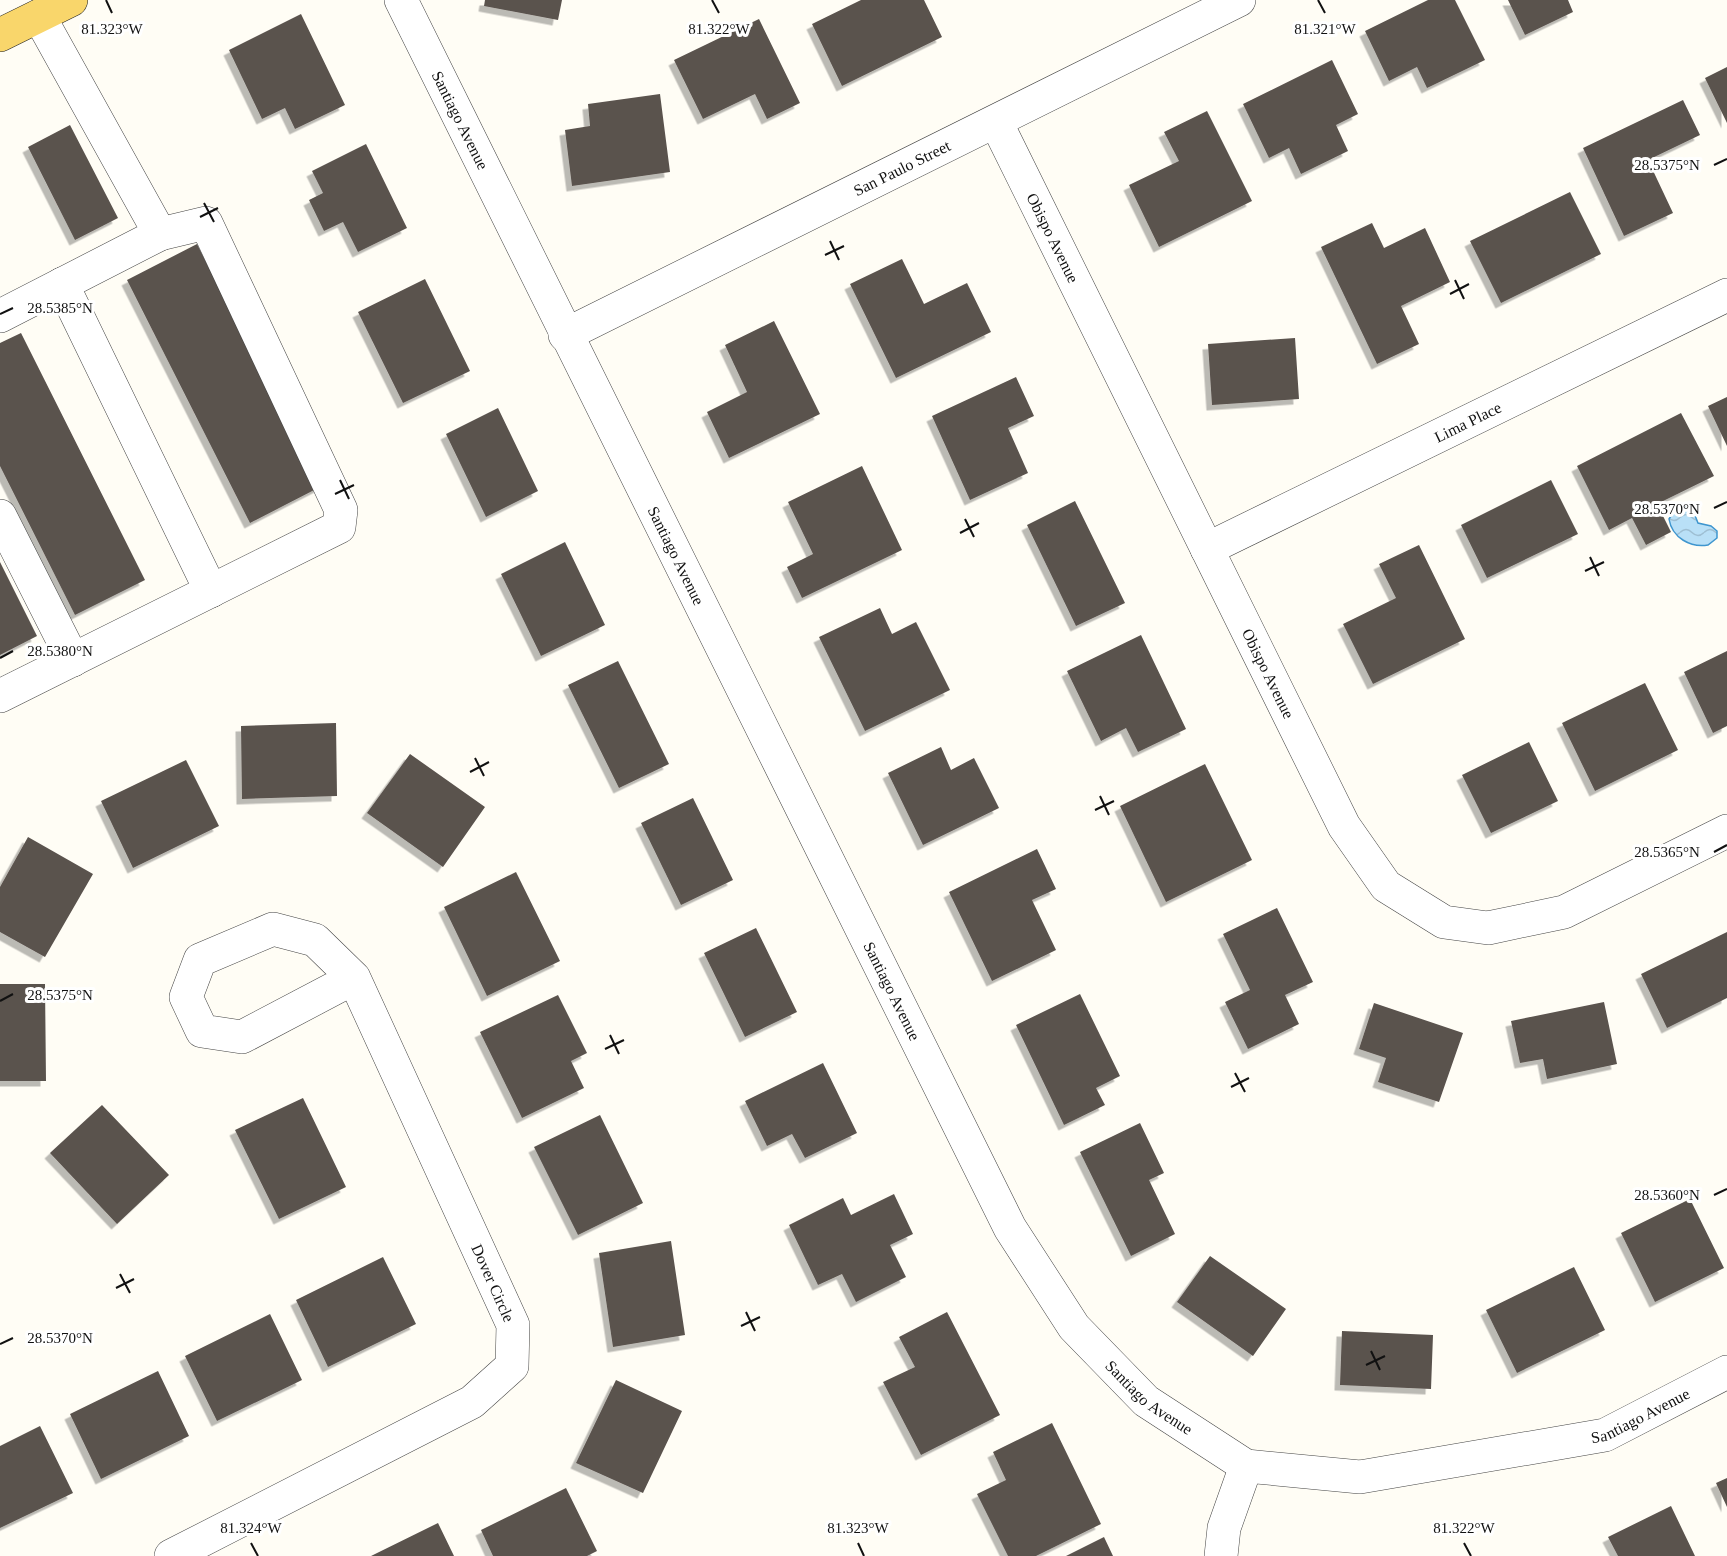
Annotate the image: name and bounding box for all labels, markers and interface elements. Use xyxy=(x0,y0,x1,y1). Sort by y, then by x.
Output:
text: 81.323°W xyxy=(81,21,144,37)
text: 81.322°W xyxy=(688,21,751,37)
text: 81.321°W xyxy=(1294,21,1357,37)
street label: Santiago Avenue xyxy=(429,68,492,172)
street label: San Paulo Street xyxy=(851,136,953,199)
text: 28.5375°N xyxy=(1634,157,1700,173)
street label: Obispo Avenue xyxy=(1024,190,1082,285)
text: 28.5385°N xyxy=(27,300,93,316)
street label: Lima Place xyxy=(1431,398,1504,445)
text: 28.5370°N xyxy=(1634,501,1700,517)
street label: Santiago Avenue xyxy=(645,503,708,607)
street label: Obispo Avenue xyxy=(1239,626,1298,721)
text: 28.5380°N xyxy=(27,643,93,659)
text: 28.5365°N xyxy=(1634,844,1700,860)
street label: Santiago Avenue xyxy=(861,939,924,1043)
text: 28.5375°N xyxy=(27,987,93,1003)
text: 28.5360°N xyxy=(1634,1187,1700,1203)
street label: Dover Circle xyxy=(468,1242,518,1324)
text: 28.5370°N xyxy=(27,1330,93,1346)
street label: Santiago Avenue xyxy=(1102,1357,1196,1438)
street label: Santiago Avenue xyxy=(1590,1384,1692,1446)
text: 81.324°W xyxy=(220,1520,283,1536)
text: 81.323°W xyxy=(827,1520,890,1536)
text: 81.322°W xyxy=(1433,1520,1496,1536)

